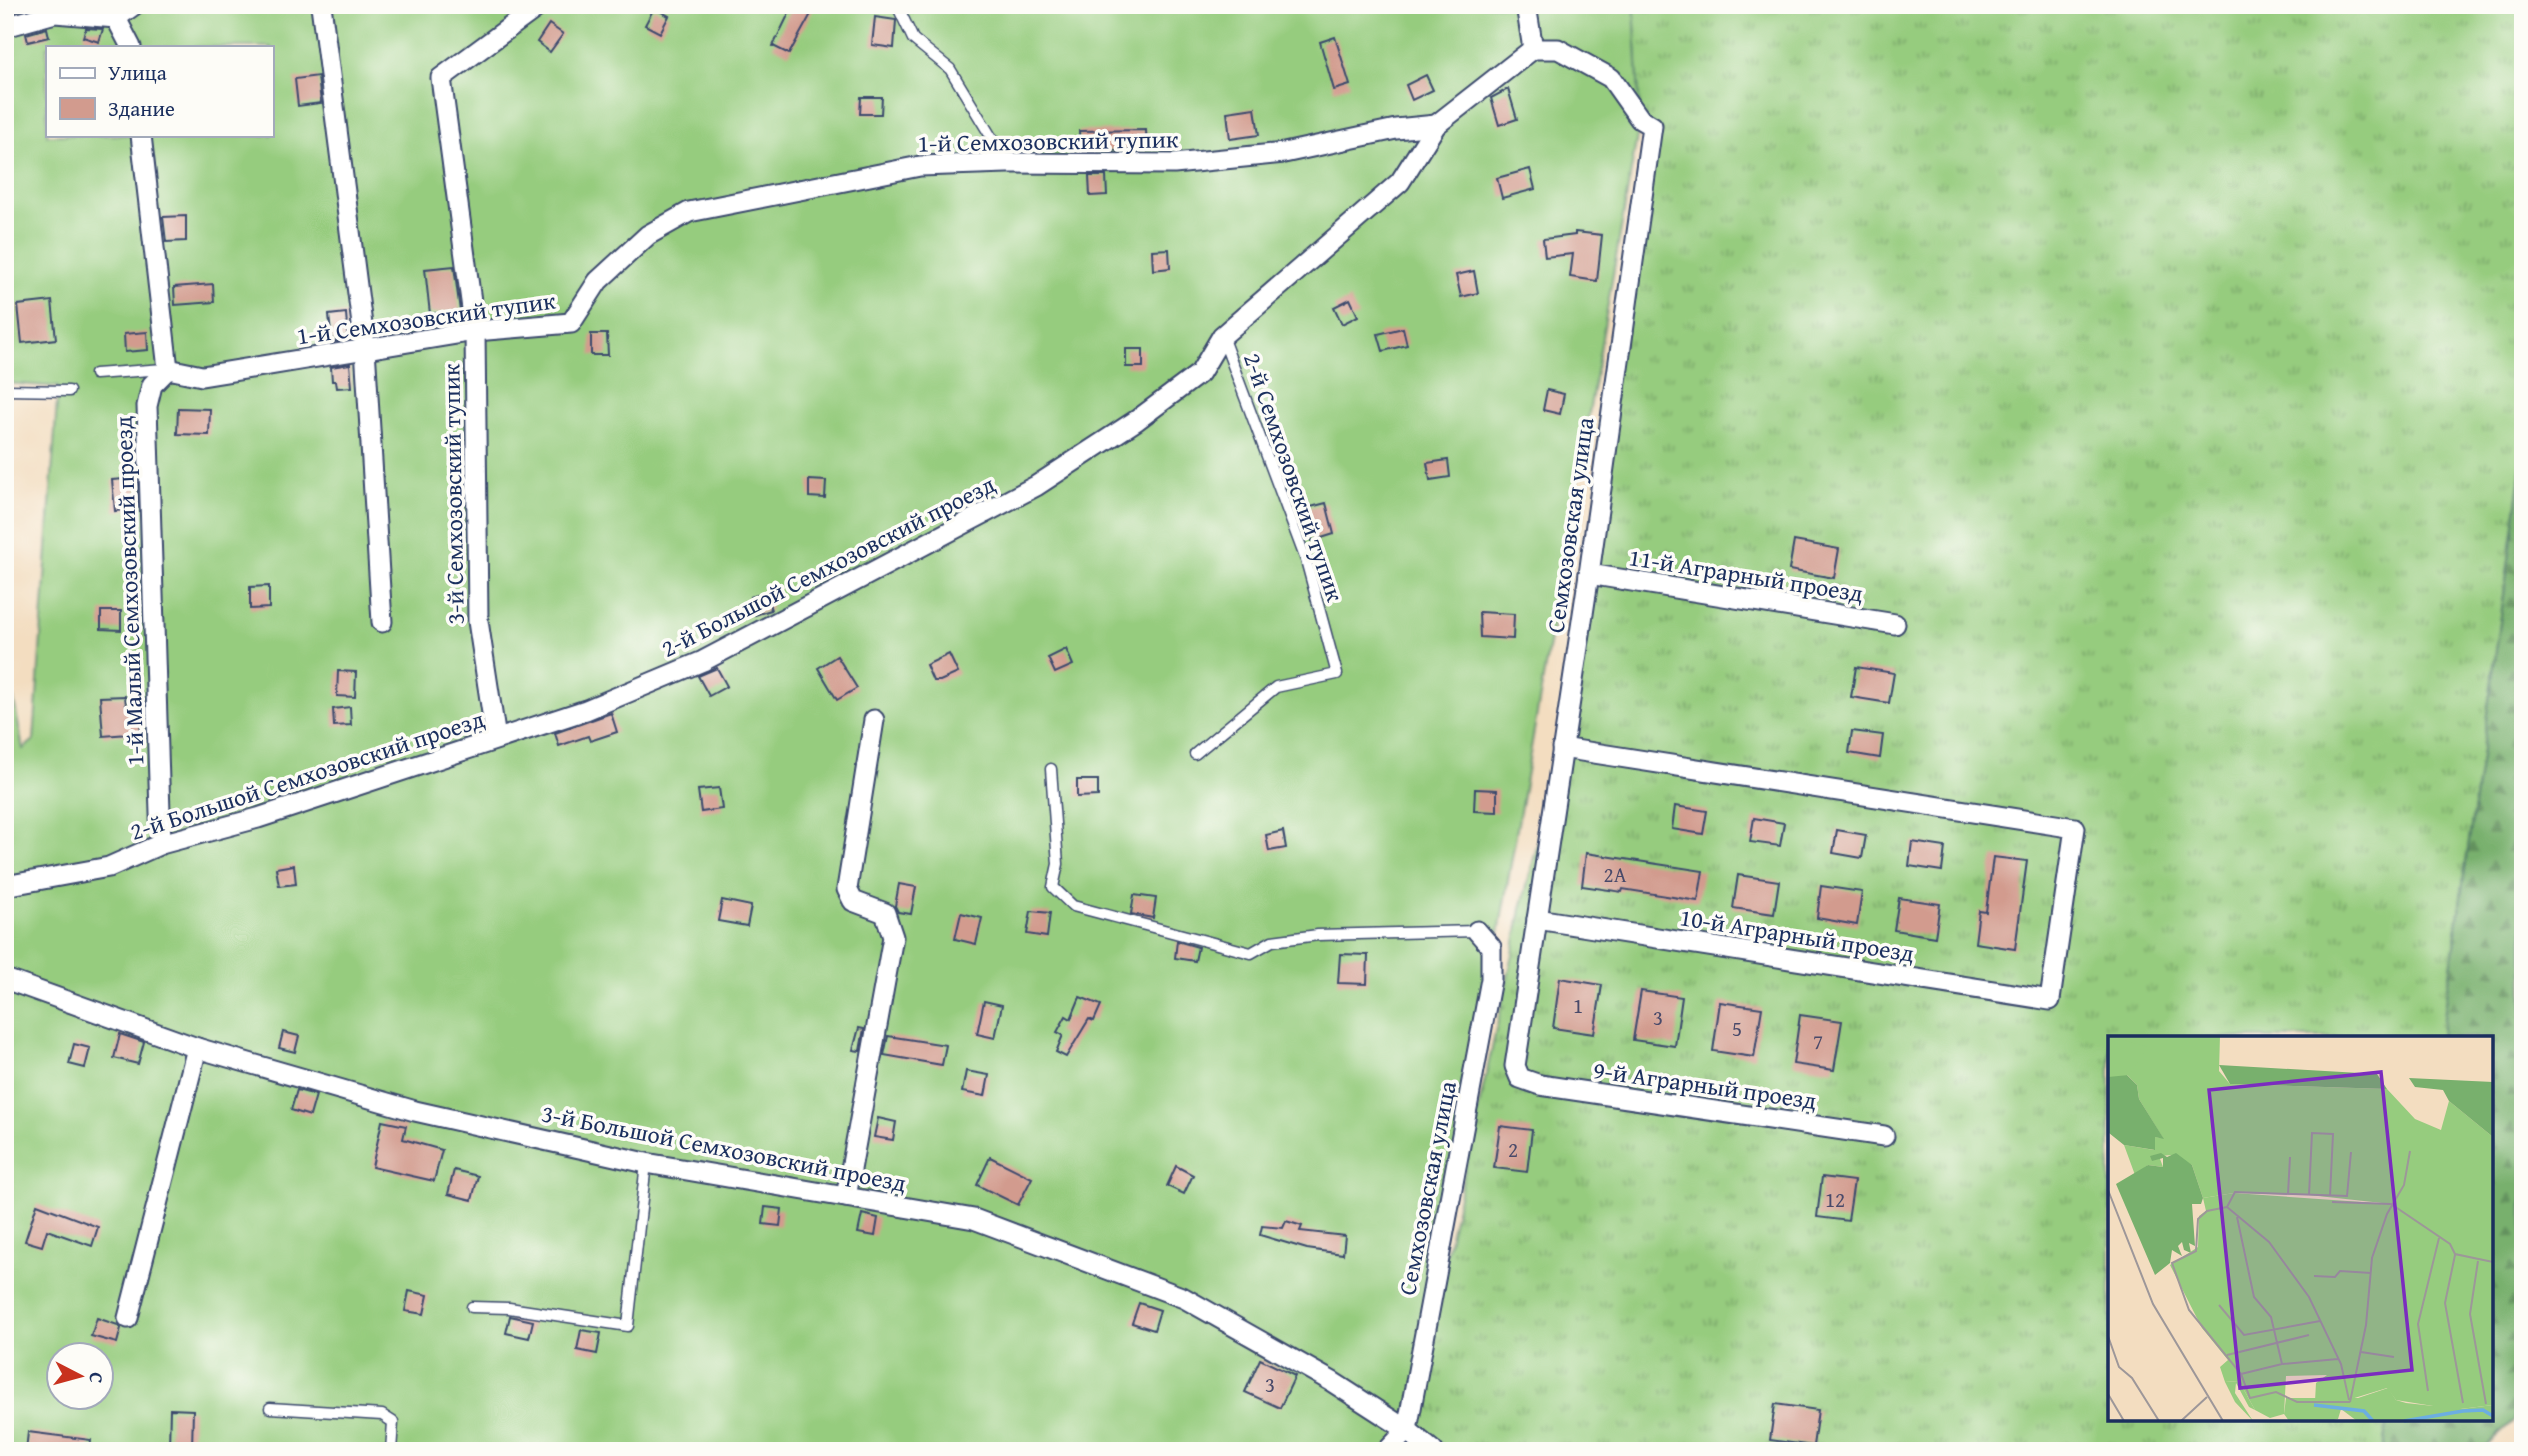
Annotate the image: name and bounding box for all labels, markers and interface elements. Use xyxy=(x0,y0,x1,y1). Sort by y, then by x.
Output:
legend xyxy=(46,46,273,136)
text: Улица xyxy=(108,57,167,88)
text: Здание xyxy=(108,93,175,124)
street label: 1-й Семхозовский тупик xyxy=(917,121,1179,161)
street label: 1-й Семхозовский тупик xyxy=(294,282,558,353)
street label: 2-й Семхозовский тупик xyxy=(1235,348,1353,606)
street label: 3-й Семхозовский тупик xyxy=(433,363,473,625)
street label: Семхозовская улица xyxy=(1538,414,1603,635)
street label: 1-й Малый Семхозовский проезд xyxy=(105,416,153,766)
street label: 2-й Большой Семхозовский проезд xyxy=(655,466,1001,666)
street label: 11-й Аграрный проезд xyxy=(1626,539,1866,611)
street label: 2-й Большой Семхозовский проезд xyxy=(125,701,489,849)
house number: 2А xyxy=(1604,859,1627,890)
street label: 10-й Аграрный проезд xyxy=(1677,899,1917,971)
house number: 1 xyxy=(1573,990,1583,1021)
house number: 3 xyxy=(1653,1002,1663,1033)
house number: 5 xyxy=(1732,1013,1742,1044)
house number: 7 xyxy=(1813,1026,1823,1057)
inset map xyxy=(2108,1036,2493,1421)
street label: 9-й Аграрный проезд xyxy=(1591,1052,1819,1118)
street label: Семхозовская улица xyxy=(1389,1078,1465,1298)
street label: 3-й Большой Семхозовский проезд xyxy=(539,1095,909,1201)
house number: 2 xyxy=(1508,1134,1518,1165)
house number: 12 xyxy=(1825,1184,1845,1215)
north arrow xyxy=(46,1340,116,1410)
house number: 3 xyxy=(1265,1369,1275,1400)
text: С xyxy=(82,1371,111,1385)

